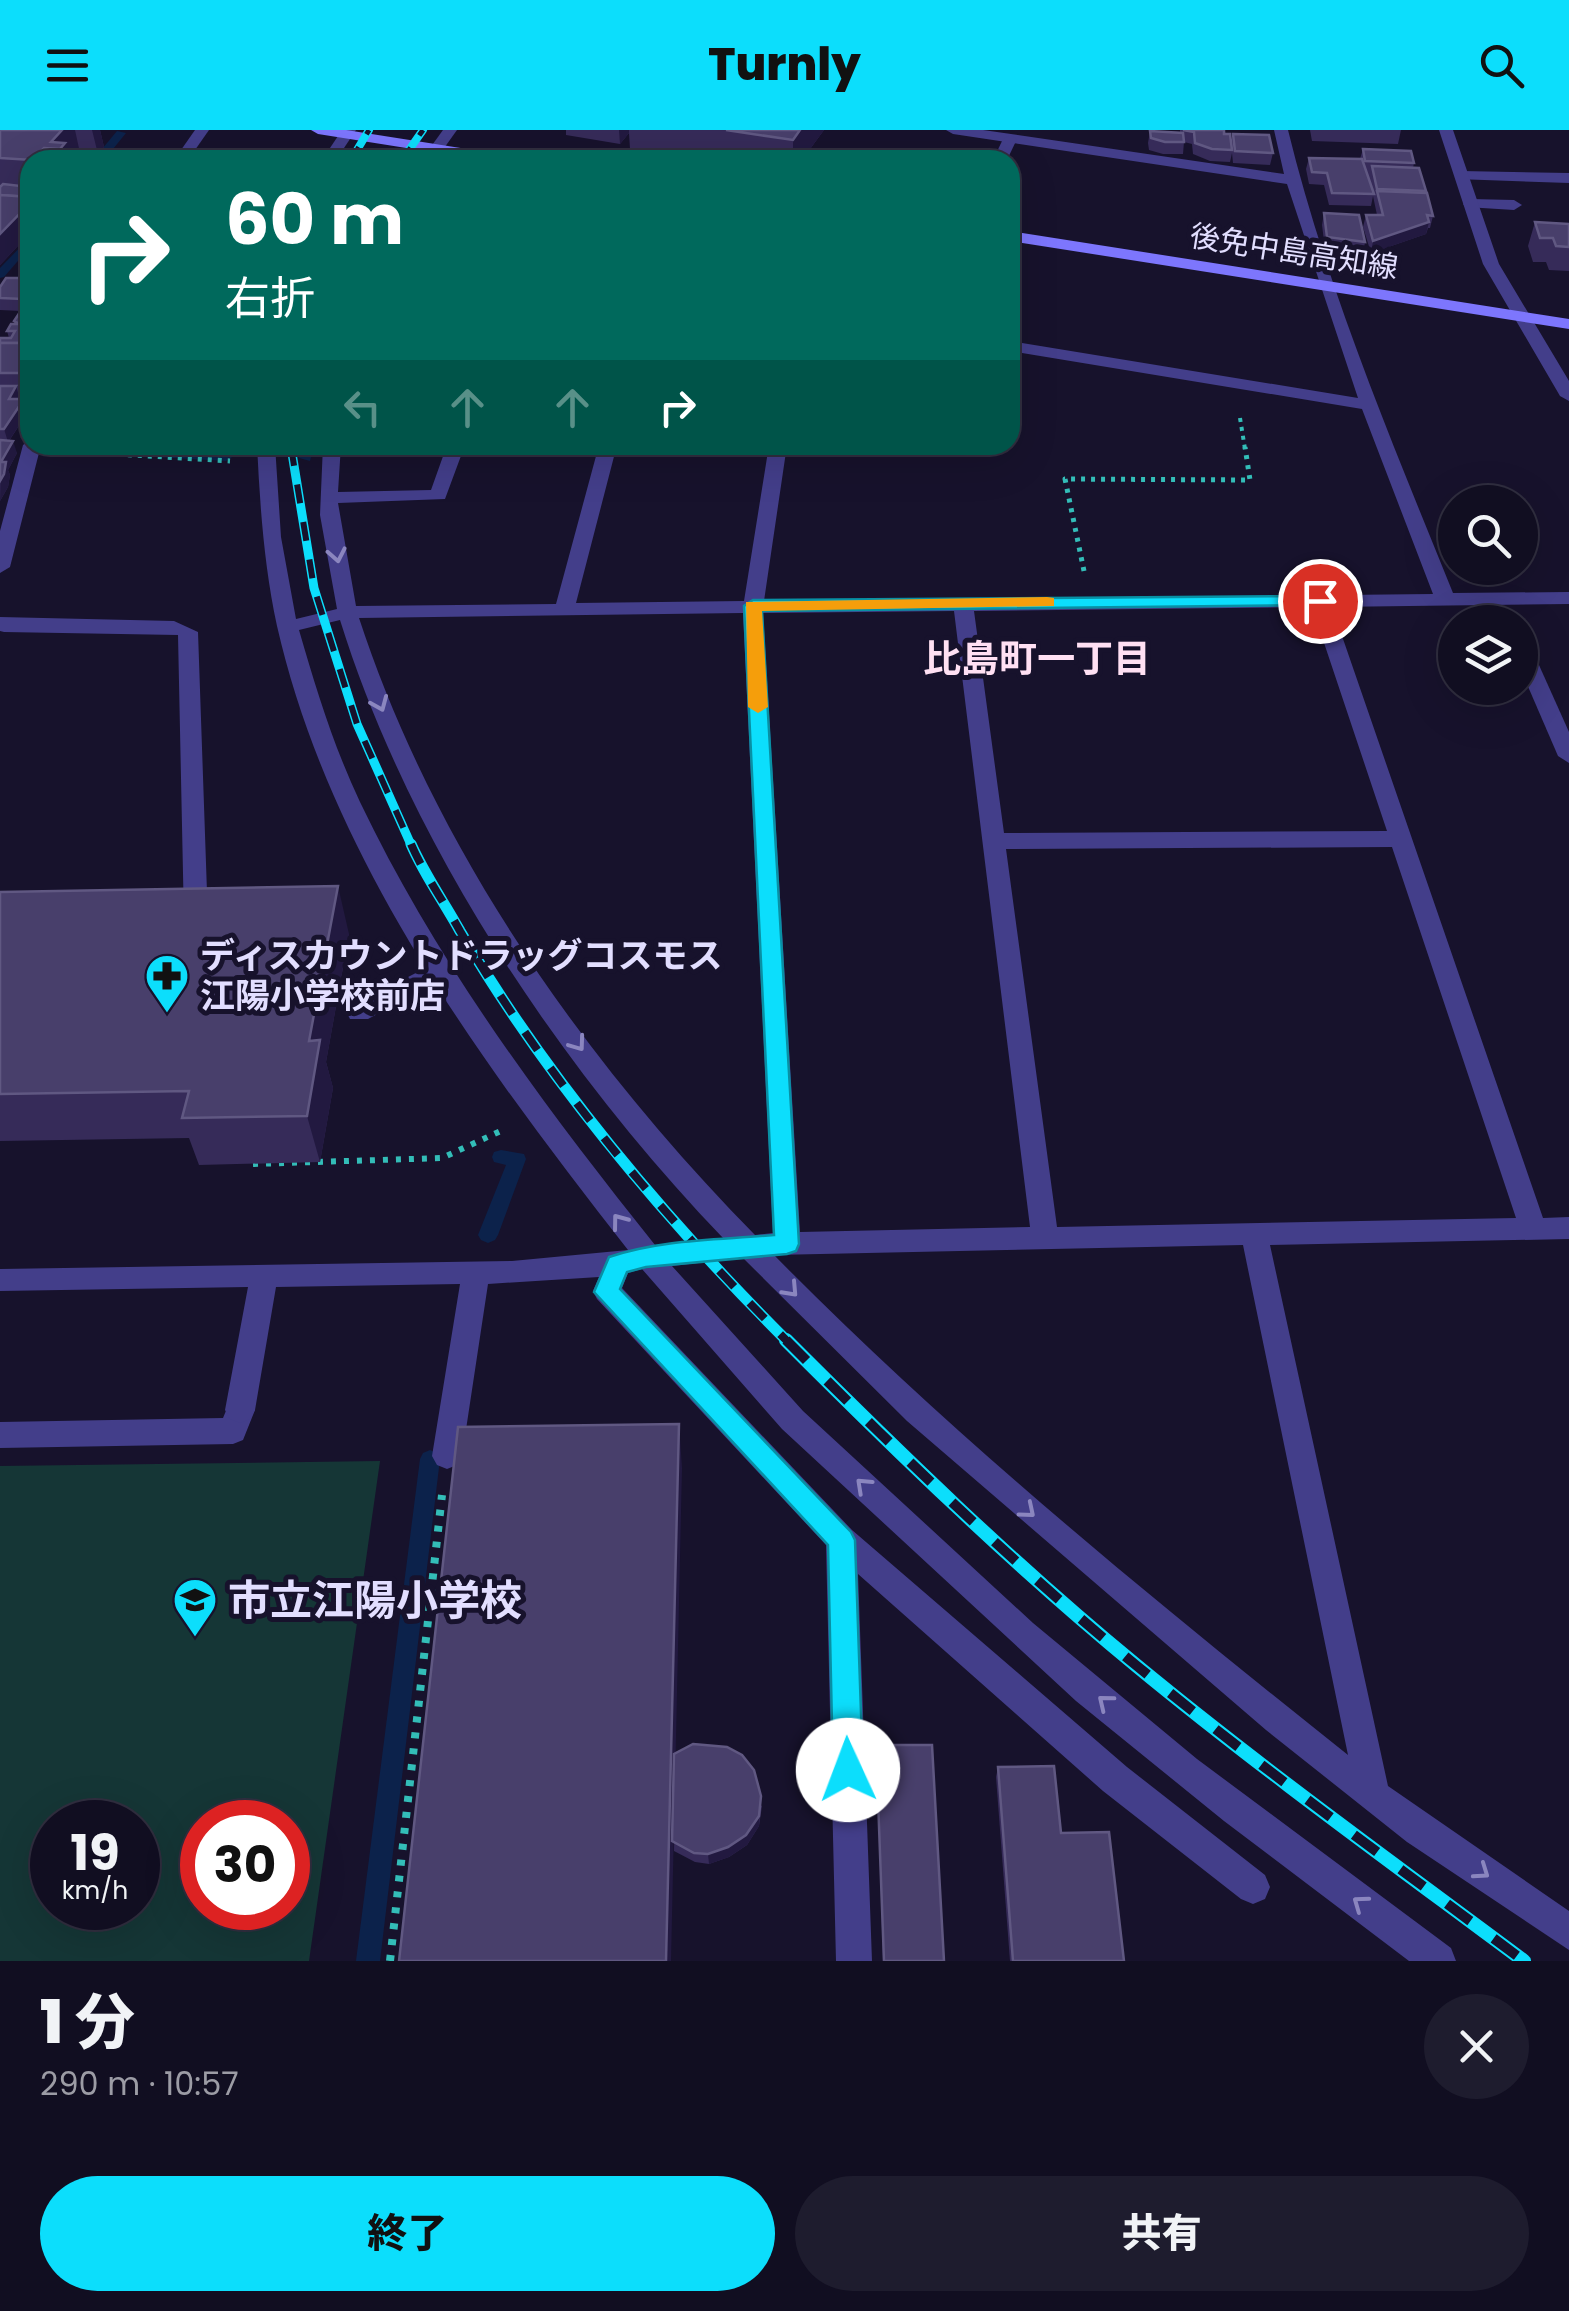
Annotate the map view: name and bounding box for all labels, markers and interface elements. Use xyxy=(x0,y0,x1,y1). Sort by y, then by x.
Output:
text: Turnly xyxy=(708,33,861,96)
icon: menu xyxy=(40,38,95,93)
icon: search xyxy=(1474,38,1529,93)
text: 60 m xyxy=(225,170,404,269)
icon: right xyxy=(60,190,190,320)
street label: 後免中島高知線 xyxy=(1187,214,1401,289)
text: 右折 xyxy=(225,267,315,330)
icon: left xyxy=(335,380,390,435)
icon: ahead xyxy=(440,380,495,435)
icon: ahead xyxy=(545,380,600,435)
icon: right xyxy=(650,380,705,435)
map controls xyxy=(1438,485,1538,705)
button: search xyxy=(1438,485,1538,585)
one-way arrow xyxy=(326,546,347,563)
pin xyxy=(1278,559,1363,644)
icon: arrive xyxy=(1293,574,1348,629)
button: layers xyxy=(1438,605,1538,705)
district label: 比島町一丁目 xyxy=(923,632,1151,685)
one-way arrow xyxy=(368,694,388,712)
place label: ディスカウントドラッグコスモス 江陽小学校前店 xyxy=(200,931,723,1020)
pharmacy icon: ディスカウントドラッグコスモス 江陽小学校前店 xyxy=(144,953,190,1014)
one-way arrow xyxy=(567,1033,584,1051)
one-way arrow xyxy=(614,1214,631,1232)
one-way arrow xyxy=(779,1278,797,1297)
one-way arrow xyxy=(857,1479,875,1497)
one-way arrow xyxy=(1017,1499,1035,1517)
place label: 市立江陽小学校 xyxy=(228,1571,522,1630)
school or university icon: 市立江陽小学校 xyxy=(172,1577,218,1638)
one-way arrow xyxy=(1098,1696,1116,1714)
position arrow xyxy=(796,1718,900,1822)
speed limit sign: 30 xyxy=(180,1800,310,1930)
text: 19 xyxy=(70,1817,120,1888)
one-way arrow xyxy=(1471,1860,1490,1878)
text: km/h xyxy=(62,1873,128,1908)
one-way arrow xyxy=(1353,1898,1371,1915)
text: 1 分 xyxy=(40,1980,135,2064)
button: close xyxy=(1424,1994,1529,2099)
text: 290 m · 10:57 xyxy=(40,2061,239,2106)
button: 終了 xyxy=(40,2176,775,2291)
button: 共有 xyxy=(795,2176,1529,2291)

